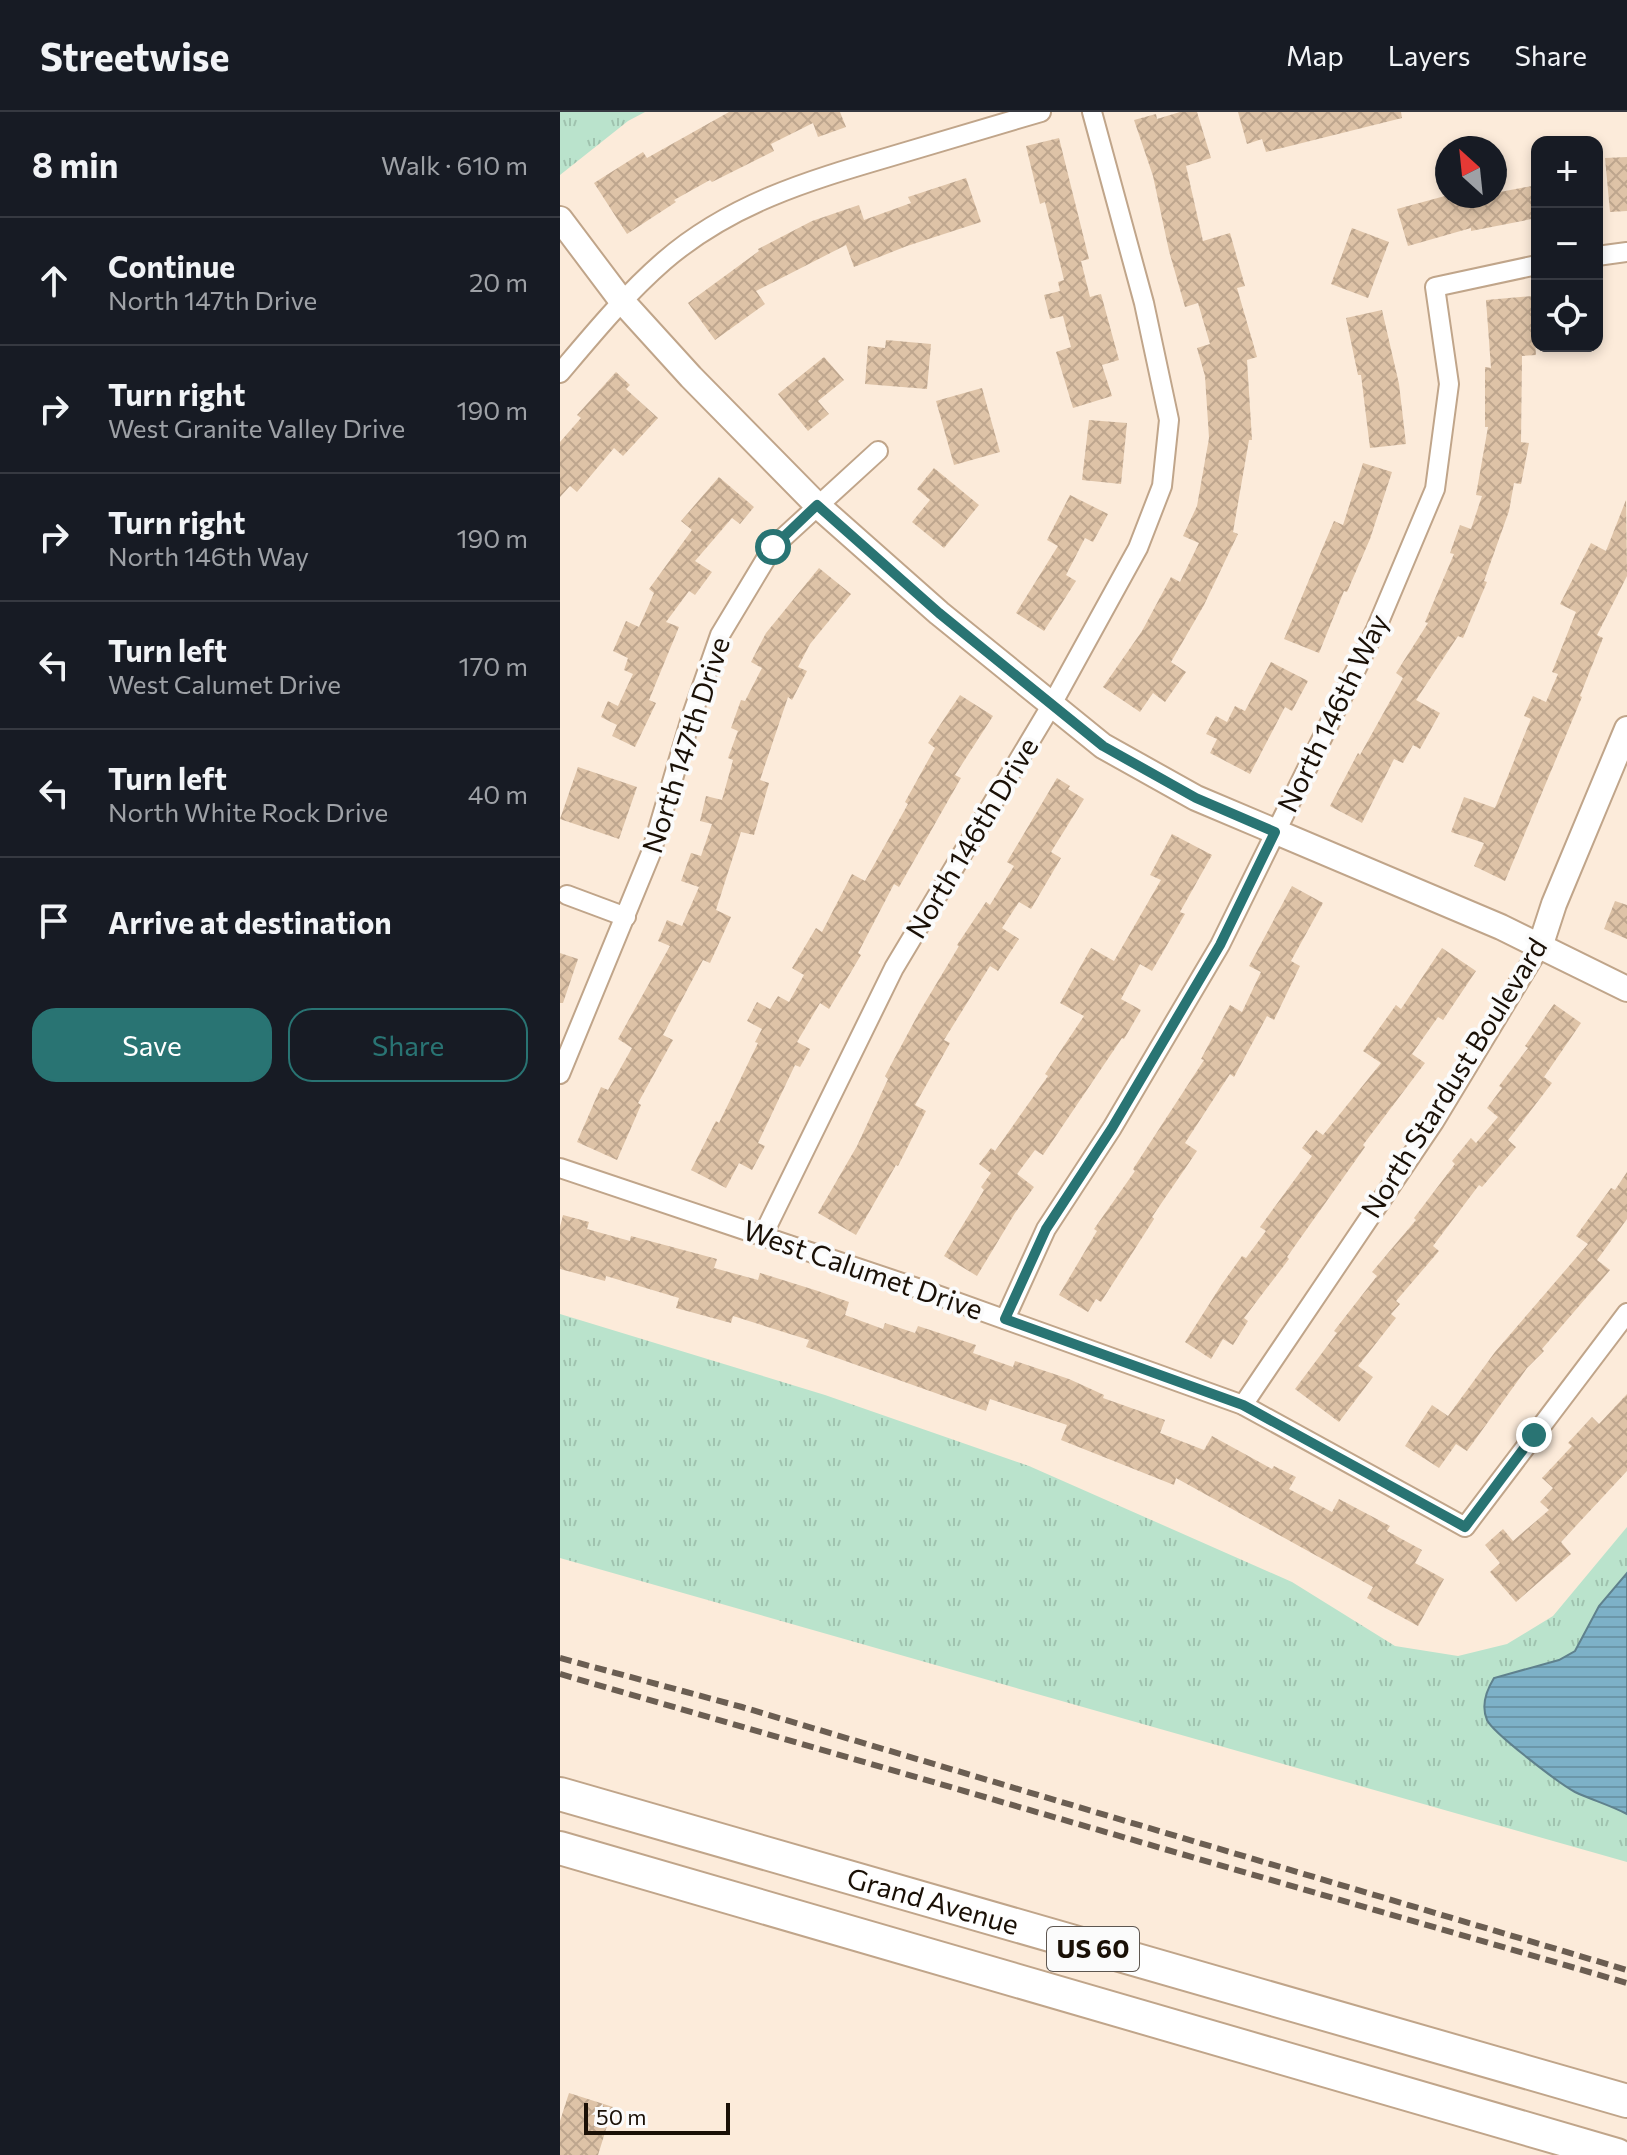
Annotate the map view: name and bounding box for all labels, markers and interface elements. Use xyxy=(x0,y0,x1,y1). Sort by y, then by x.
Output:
text: Streetwise xyxy=(40,32,229,79)
text: Map xyxy=(1286,38,1344,72)
text: Layers xyxy=(1388,38,1470,72)
text: Share xyxy=(1514,38,1587,72)
north arrow xyxy=(1435,136,1507,208)
map controls xyxy=(1531,136,1603,352)
button: + xyxy=(1531,136,1603,208)
text: 8 min xyxy=(32,143,118,185)
text: Walk · 610 m xyxy=(381,149,528,180)
button: − xyxy=(1531,208,1603,280)
text: Continue xyxy=(108,247,235,284)
icon: ahead xyxy=(32,259,76,303)
text: 20 m xyxy=(469,266,528,297)
button: locate xyxy=(1531,280,1603,352)
text: North 147th Drive xyxy=(108,284,317,315)
text: Turn right xyxy=(108,375,245,412)
icon: right xyxy=(32,387,76,431)
text: 190 m xyxy=(456,394,528,425)
text: West Granite Valley Drive xyxy=(108,412,405,443)
text: Turn right xyxy=(108,503,245,540)
icon: right xyxy=(32,515,76,559)
text: 190 m xyxy=(456,522,528,553)
route start xyxy=(755,529,791,565)
text: North 146th Way xyxy=(108,540,309,571)
street label: North 146th Way xyxy=(1269,608,1395,817)
text: Turn left xyxy=(108,631,227,668)
street label: North 147th Drive xyxy=(634,632,736,857)
icon: left xyxy=(32,643,76,687)
text: 170 m xyxy=(459,650,528,681)
text: West Calumet Drive xyxy=(108,668,341,699)
street label: North 146th Drive xyxy=(898,731,1044,944)
text: Turn left xyxy=(108,759,227,796)
icon: left xyxy=(32,771,76,815)
text: 40 m xyxy=(468,778,528,809)
text: North White Rock Drive xyxy=(108,796,388,827)
icon: arrive xyxy=(32,899,76,943)
text: Arrive at destination xyxy=(108,903,392,940)
street label: North Stardust Boulevard xyxy=(1353,931,1553,1224)
button: Save xyxy=(32,1008,272,1082)
button: Share xyxy=(288,1008,528,1082)
street label: West Calumet Drive xyxy=(739,1212,987,1326)
route end xyxy=(1516,1417,1552,1453)
street label: Grand Avenue xyxy=(843,1860,1023,1941)
road number: US 60 xyxy=(1047,1927,1139,1971)
scale bar xyxy=(584,2099,730,2135)
text: 50 m xyxy=(596,2103,646,2130)

